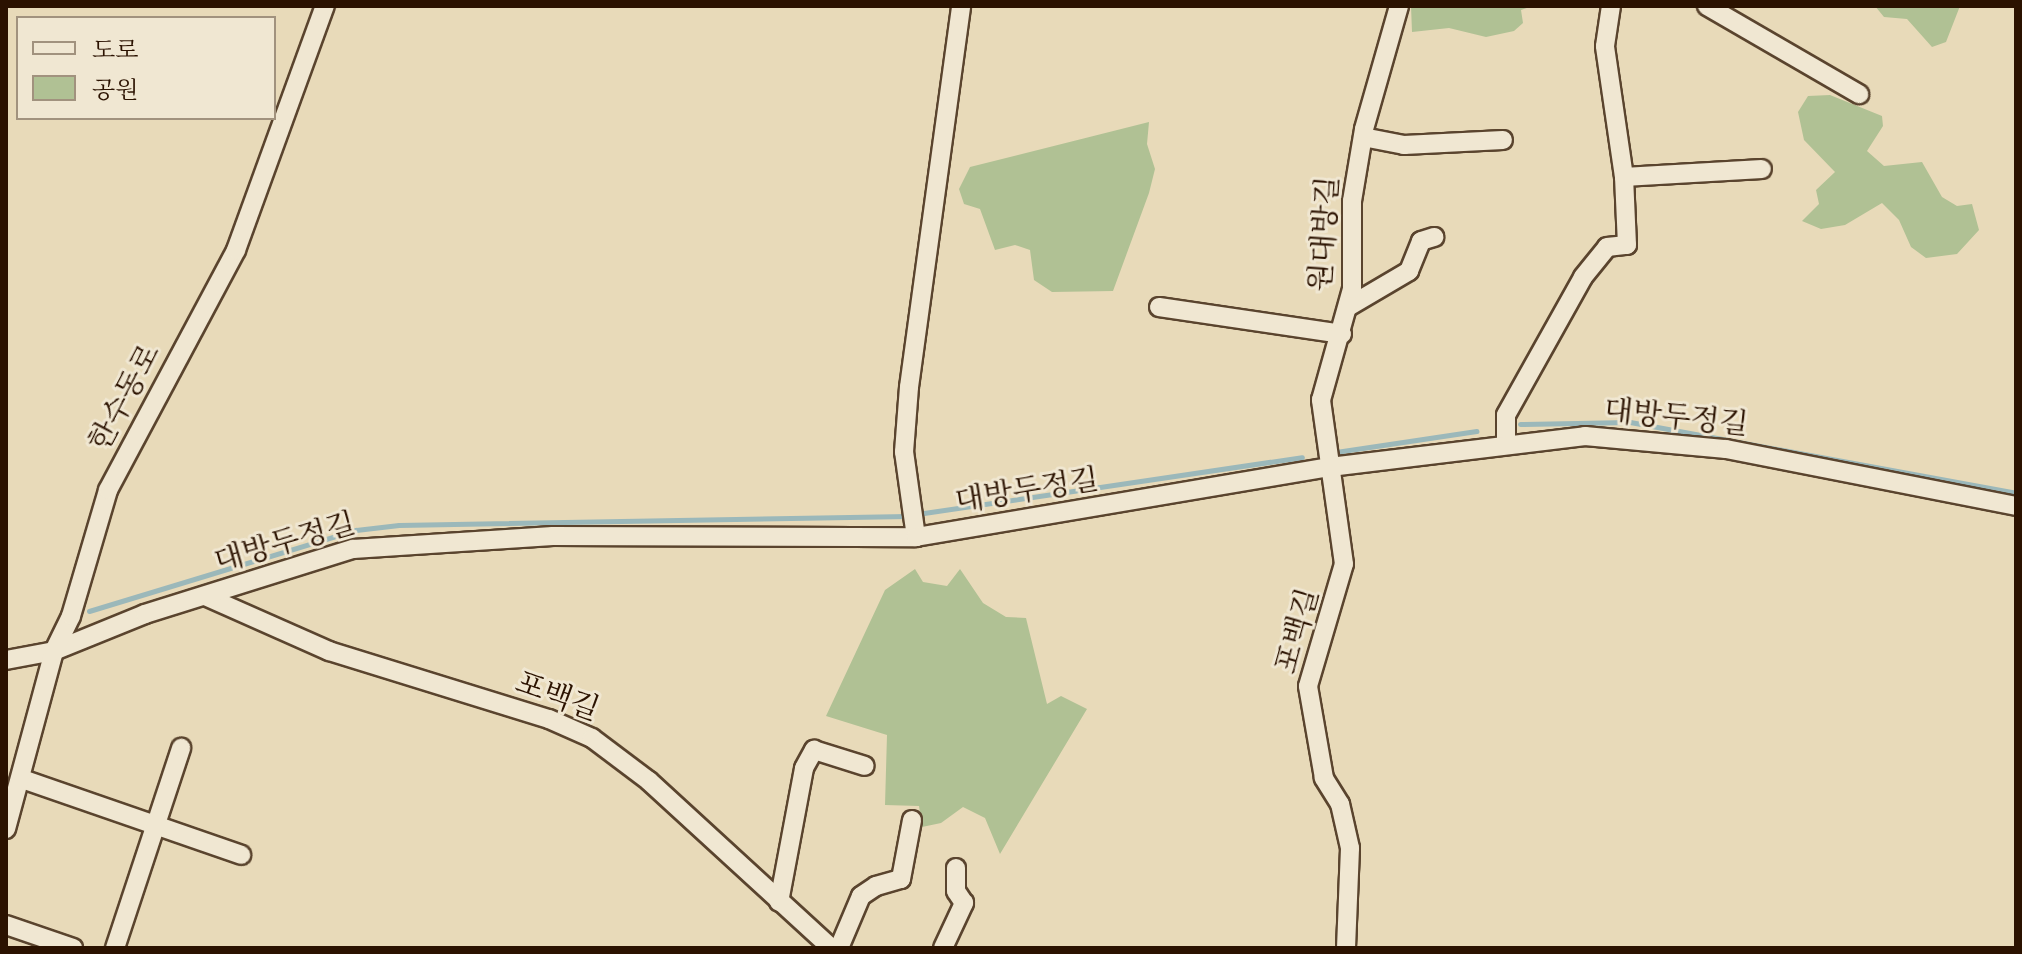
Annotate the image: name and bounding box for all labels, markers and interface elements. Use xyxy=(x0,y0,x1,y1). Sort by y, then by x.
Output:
legend xyxy=(16,16,276,120)
text: 도로 xyxy=(92,36,138,66)
text: 공원 xyxy=(92,76,138,106)
street label: 원대방길 xyxy=(1303,175,1347,293)
street label: 한수동로 xyxy=(82,338,168,458)
street label: 대방두정길 xyxy=(1602,393,1750,443)
street label: 대방두정길 xyxy=(953,462,1101,520)
street label: 대방두정길 xyxy=(210,506,360,580)
street label: 포백길 xyxy=(1269,584,1327,678)
street label: 포백길 xyxy=(510,665,604,729)

